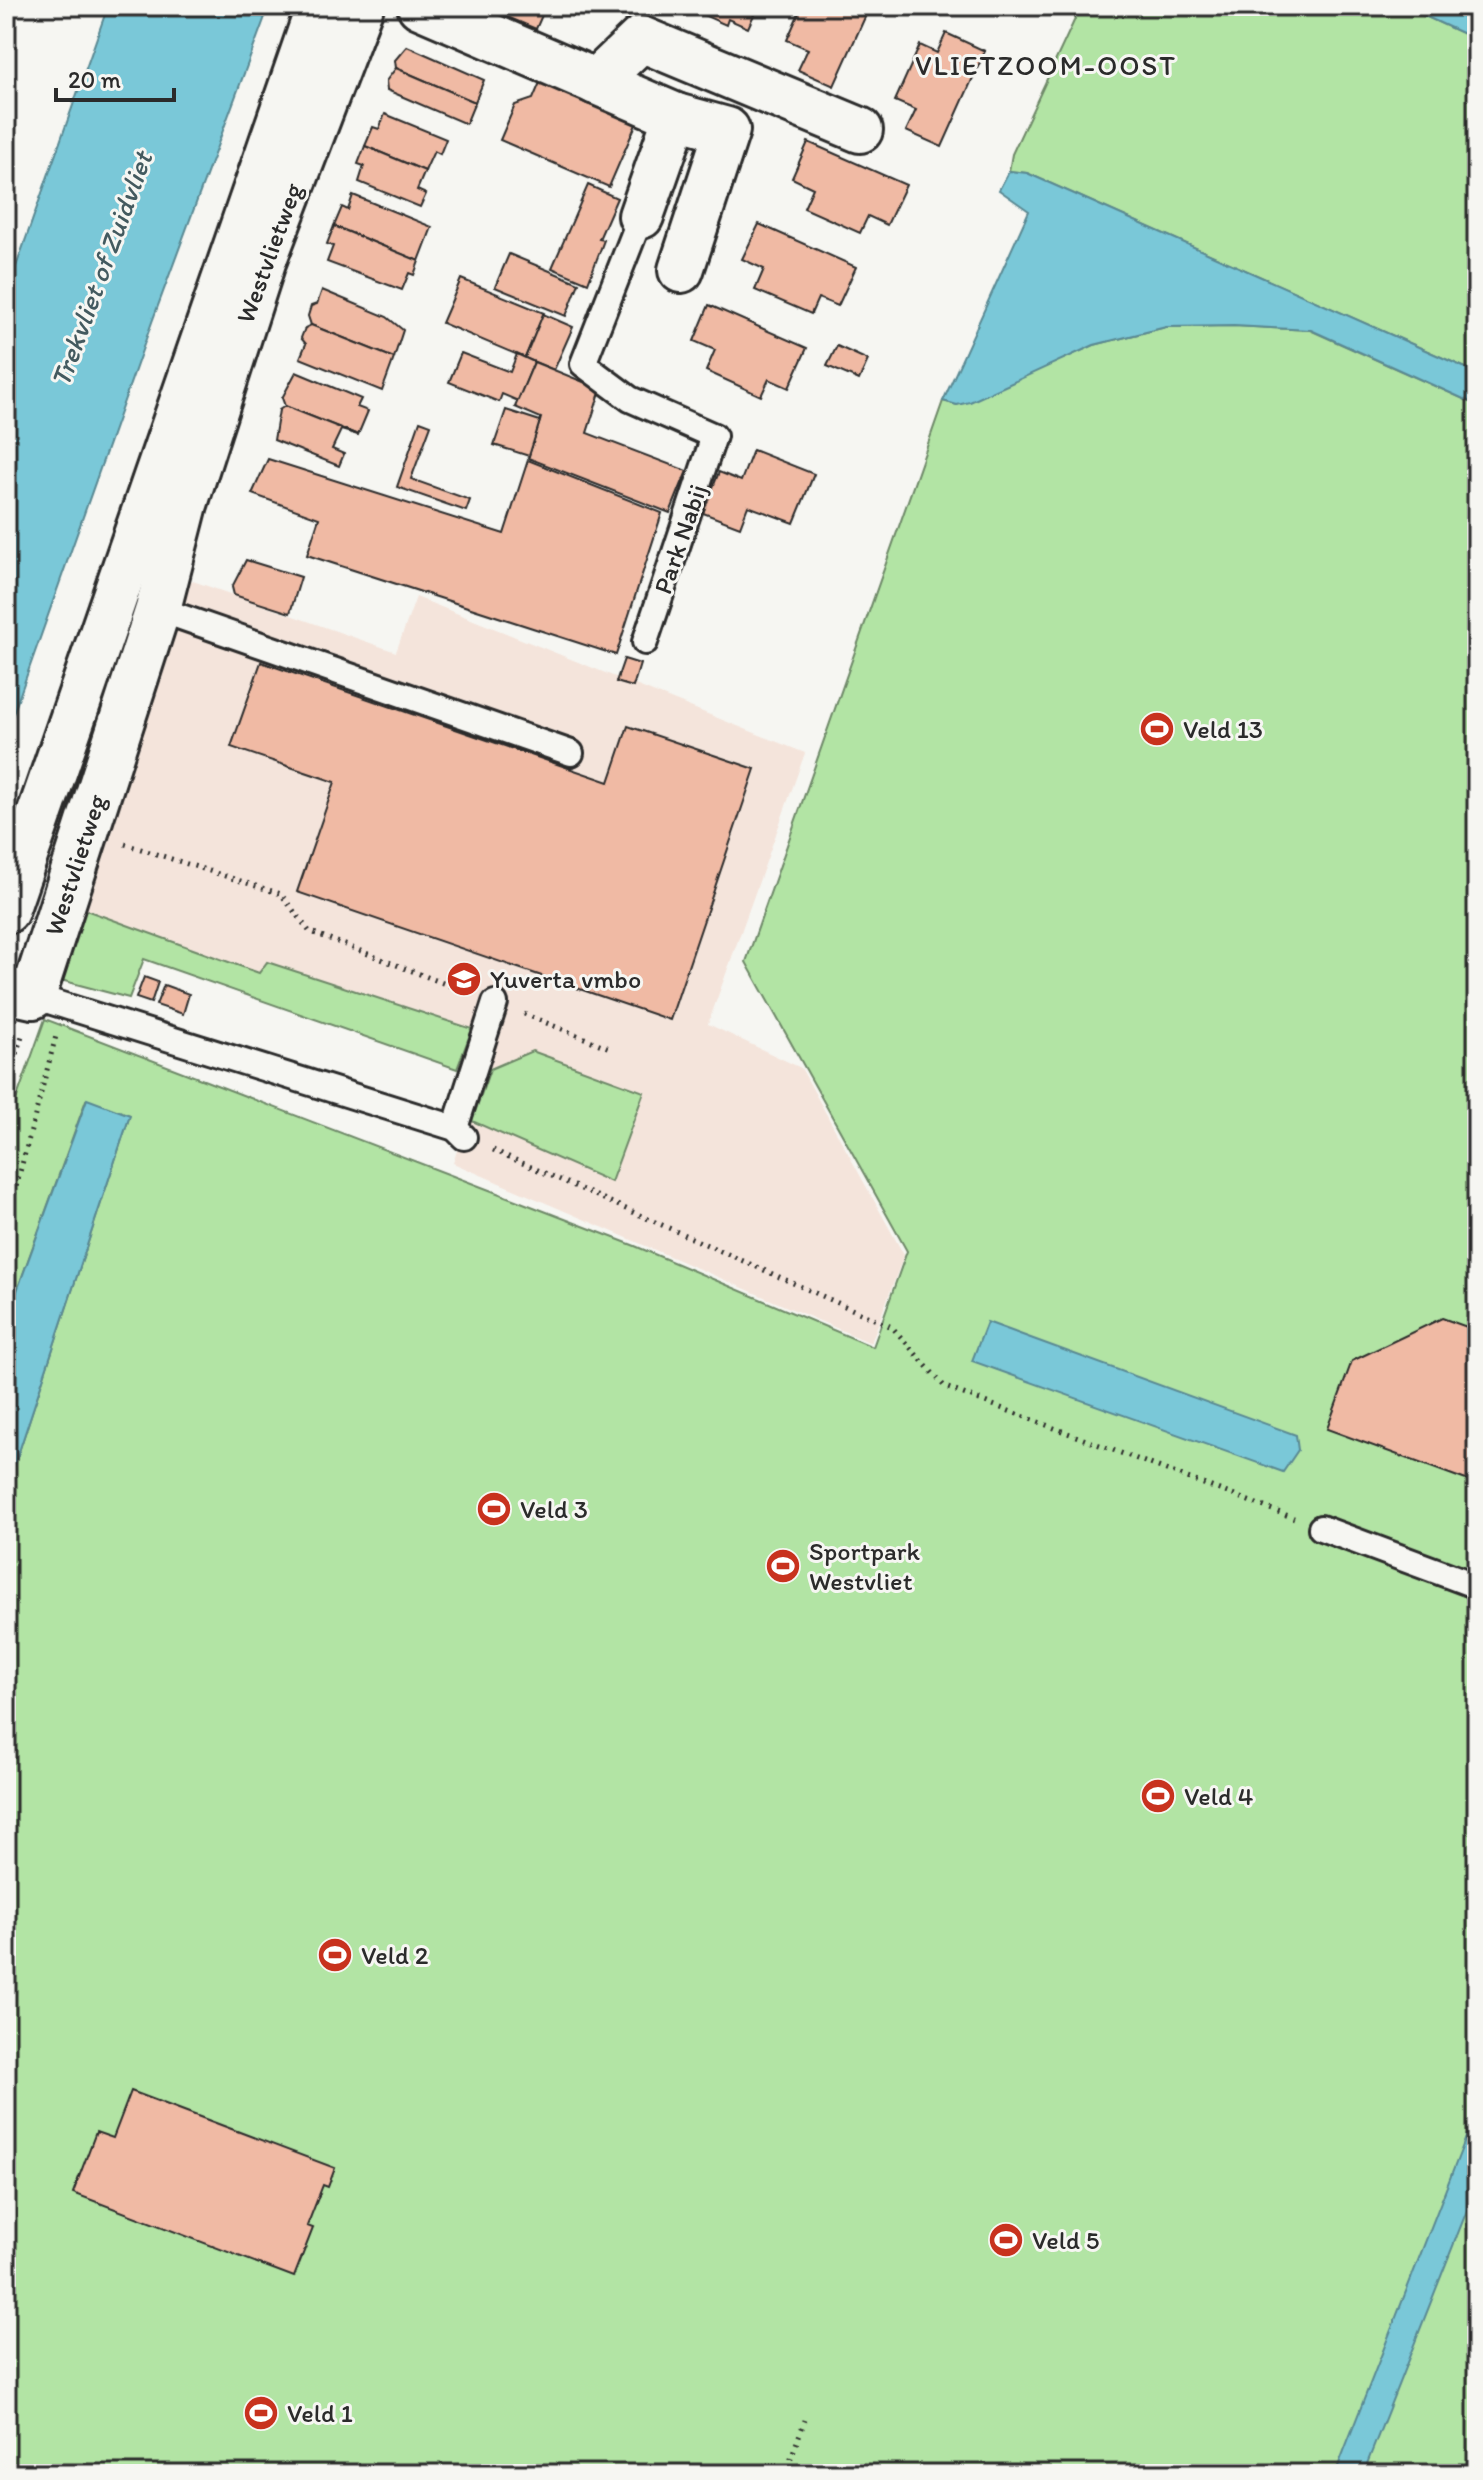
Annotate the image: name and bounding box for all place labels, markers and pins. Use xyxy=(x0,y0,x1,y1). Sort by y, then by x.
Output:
sports icon: Veld 13 xyxy=(1138,710,1176,748)
place label: Veld 13 xyxy=(1183,713,1263,745)
school or university icon: Yuverta vmbo xyxy=(445,960,483,998)
place label: Yuverta vmbo xyxy=(490,963,641,995)
sports icon: Veld 3 xyxy=(475,1490,513,1528)
place label: Veld 3 xyxy=(520,1493,588,1525)
place label: Sportpark Westvliet xyxy=(809,1535,921,1597)
sports icon: Sportpark Westvliet xyxy=(764,1547,802,1585)
sports icon: Veld 4 xyxy=(1139,1777,1177,1815)
place label: Veld 4 xyxy=(1184,1780,1254,1812)
sports icon: Veld 2 xyxy=(316,1936,354,1974)
place label: Veld 2 xyxy=(361,1939,429,1971)
sports icon: Veld 5 xyxy=(987,2221,1025,2259)
place label: Veld 5 xyxy=(1032,2224,1099,2256)
sports icon: Veld 1 xyxy=(242,2394,280,2432)
place label: Veld 1 xyxy=(287,2397,353,2429)

